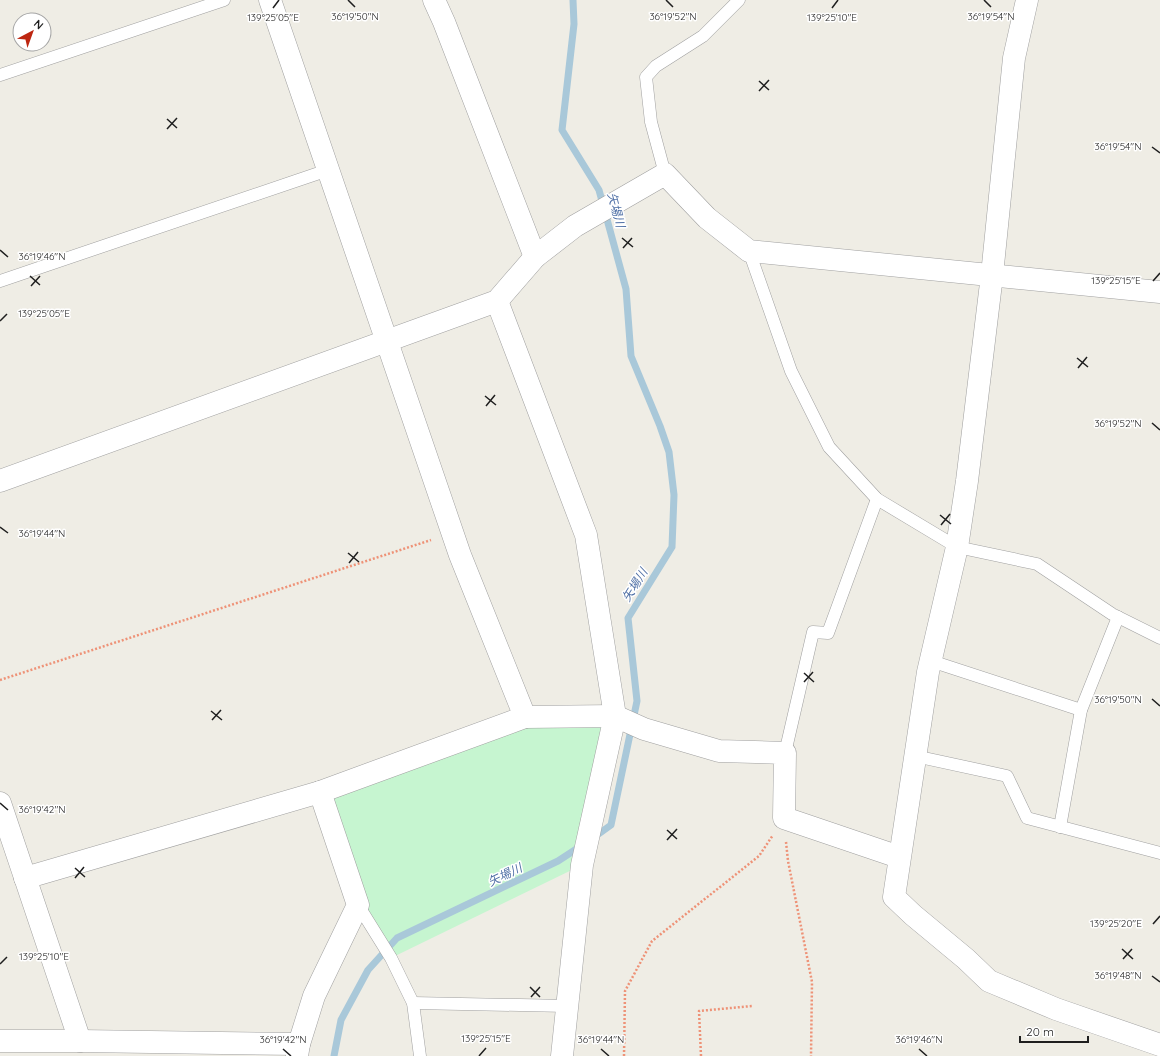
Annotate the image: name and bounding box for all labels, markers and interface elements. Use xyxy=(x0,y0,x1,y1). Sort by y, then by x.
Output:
text: 36°19'50"N xyxy=(331,10,379,23)
text: 36°19'52"N xyxy=(649,10,697,23)
text: 36°19'54"N xyxy=(968,10,1014,23)
text: 139°25'05"E xyxy=(247,11,299,24)
text: 139°25'10"E xyxy=(807,11,857,24)
north arrow xyxy=(12,12,52,52)
text: N xyxy=(31,17,46,32)
text: 36°19'54"N xyxy=(1095,140,1141,153)
water label: 矢場川 xyxy=(605,191,629,231)
text: 36°19'46"N xyxy=(19,250,65,263)
text: 139°25'15"E xyxy=(1091,274,1141,287)
text: 139°25'05"E xyxy=(18,307,70,320)
text: 36°19'52"N xyxy=(1094,417,1142,430)
text: 36°19'44"N xyxy=(19,527,65,540)
water label: 矢場川 xyxy=(619,564,652,604)
text: 36°19'50"N xyxy=(1094,693,1142,706)
text: 36°19'42"N xyxy=(18,803,66,816)
water label: 矢場川 xyxy=(485,859,526,889)
text: 139°25'20"E xyxy=(1090,917,1142,930)
text: 139°25'10"E xyxy=(19,950,69,963)
text: 36°19'48"N xyxy=(1095,969,1141,982)
scale bar xyxy=(1020,1018,1088,1044)
text: 20 m xyxy=(1026,1024,1054,1039)
text: 139°25'15"E xyxy=(461,1032,511,1045)
text: 36°19'42"N xyxy=(259,1033,307,1046)
text: 36°19'44"N xyxy=(578,1033,624,1046)
text: 36°19'46"N xyxy=(896,1033,942,1046)

